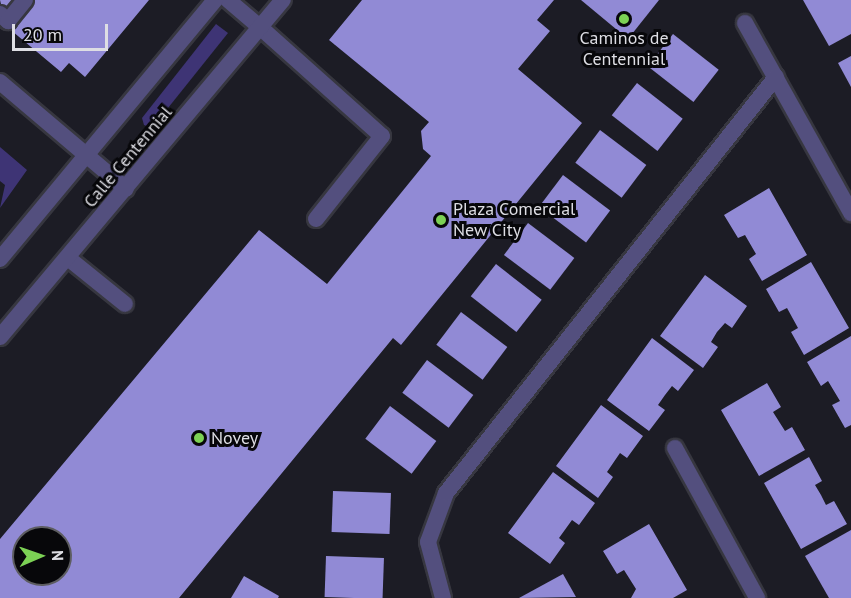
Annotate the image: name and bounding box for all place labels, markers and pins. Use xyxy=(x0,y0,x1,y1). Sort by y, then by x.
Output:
marker: Caminos de Centennial xyxy=(617,12,631,26)
place label: Caminos de Centennial xyxy=(579,28,669,70)
place label: Plaza Comercial New City xyxy=(453,199,575,242)
marker: Plaza Comercial New City xyxy=(434,213,448,227)
place label: Novey xyxy=(211,427,258,449)
marker: Novey xyxy=(192,431,206,445)

